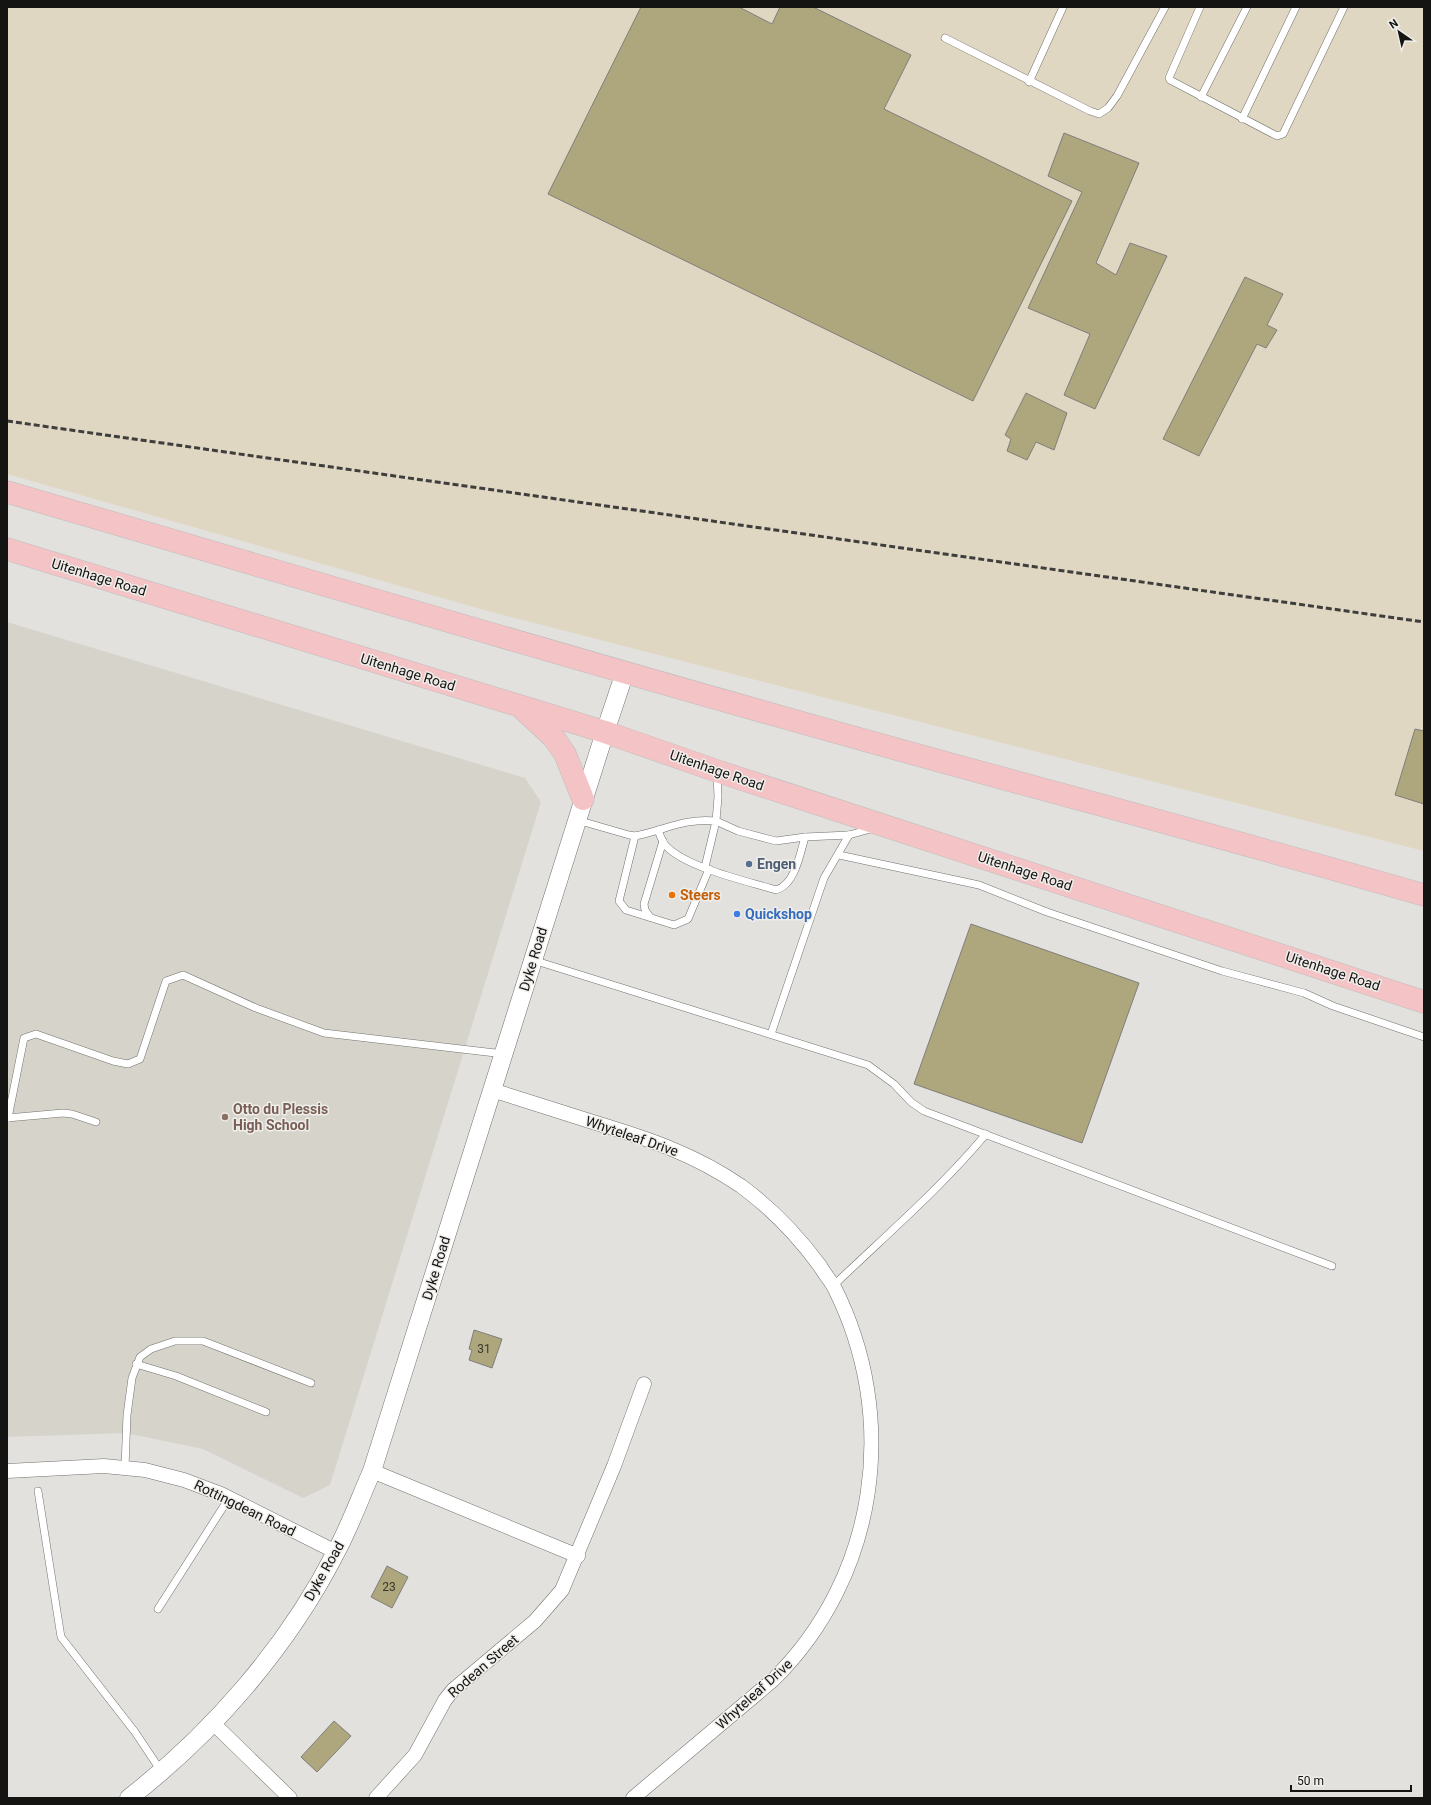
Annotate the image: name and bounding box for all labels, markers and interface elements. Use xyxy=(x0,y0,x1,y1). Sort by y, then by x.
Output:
north arrow xyxy=(1379,12,1419,52)
text: N xyxy=(1387,16,1401,32)
street label: Uitenhage Road xyxy=(50,555,148,599)
street label: Uitenhage Road xyxy=(359,650,457,694)
street label: Uitenhage Road xyxy=(668,746,766,794)
street label: Uitenhage Road xyxy=(976,848,1074,894)
place label: Engen xyxy=(757,856,796,872)
marker: Engen xyxy=(744,859,754,869)
place label: Steers xyxy=(680,887,721,903)
marker: Steers xyxy=(667,890,677,900)
place label: Quickshop xyxy=(745,906,812,922)
marker: Quickshop xyxy=(732,909,742,919)
street label: Dyke Road xyxy=(516,925,550,993)
street label: Uitenhage Road xyxy=(1284,948,1382,994)
place label: Otto du Plessis High School xyxy=(233,1101,328,1133)
marker: Otto du Plessis High School xyxy=(220,1112,230,1122)
street label: Whyteleaf Drive xyxy=(584,1113,680,1159)
street label: Dyke Road xyxy=(419,1234,453,1302)
house number: 31 xyxy=(477,1342,491,1356)
street label: Rottingdean Road xyxy=(192,1476,298,1540)
street label: Dyke Road xyxy=(301,1539,347,1603)
house number: 23 xyxy=(382,1580,396,1594)
street label: Rodean Street xyxy=(445,1631,522,1701)
street label: Whyteleaf Drive xyxy=(713,1656,795,1732)
scale bar xyxy=(1291,1767,1411,1793)
text: 50 m xyxy=(1297,1774,1324,1788)

